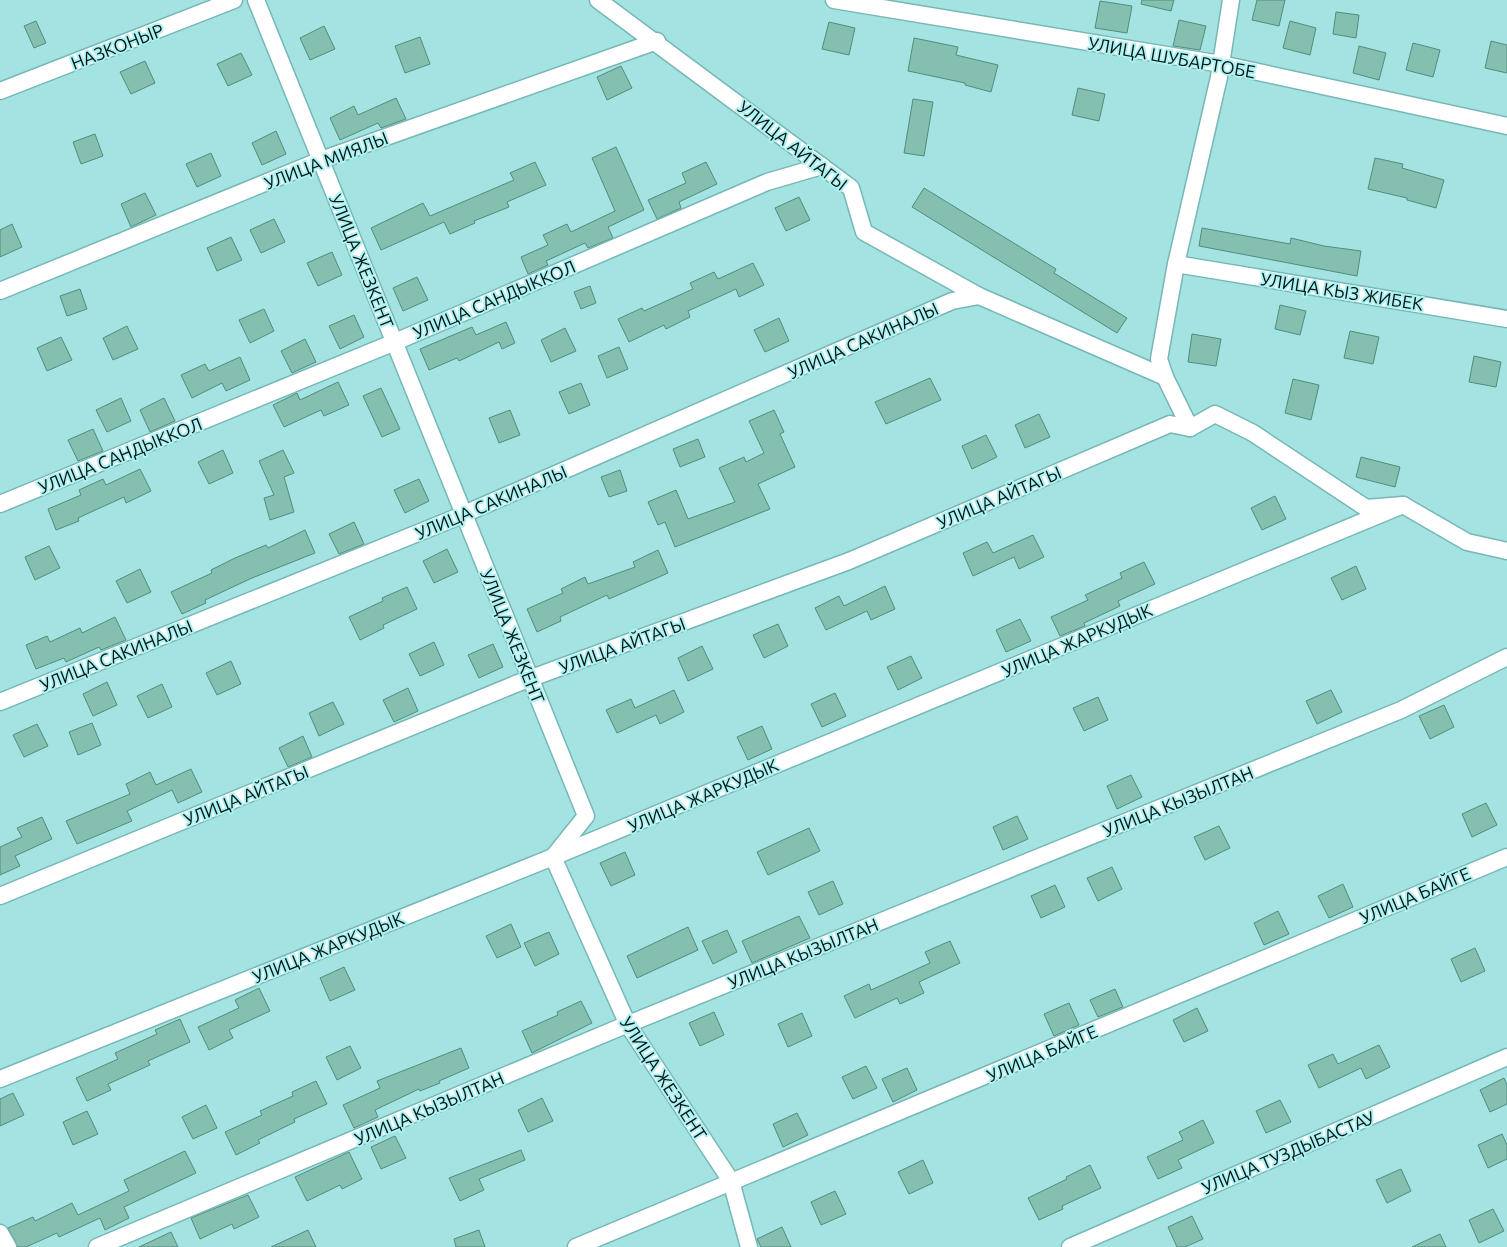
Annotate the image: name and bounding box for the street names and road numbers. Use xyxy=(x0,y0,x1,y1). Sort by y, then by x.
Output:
street label: НАЗКОНЫР xyxy=(68,19,166,73)
street label: УЛИЦА ШУБАРТОБЕ xyxy=(1087,32,1257,82)
street label: УЛИЦА АЙТАГЫ xyxy=(735,96,851,194)
street label: УЛИЦА МИЯЛЫ xyxy=(261,127,391,193)
street label: УЛИЦА ЖЕЗКЕНТ xyxy=(326,191,398,331)
street label: УЛИЦА САНДЫККОЛ xyxy=(410,256,578,342)
street label: УЛИЦА КЫЗ ЖИБЕК xyxy=(1259,268,1425,314)
street label: УЛИЦА САКИНАЛЫ xyxy=(785,298,941,382)
street label: УЛИЦА САНДЫККОЛ xyxy=(35,413,205,497)
street label: УЛИЦА САКИНАЛЫ xyxy=(412,461,570,543)
street label: УЛИЦА АЙТАГЫ xyxy=(934,462,1064,532)
street label: УЛИЦА ЖЕЗКЕНТ xyxy=(477,566,549,706)
street label: УЛИЦА ЖАРКУДЫК xyxy=(999,599,1155,681)
street label: УЛИЦА АЙТАГЫ xyxy=(556,613,688,677)
street label: УЛИЦА САКИНАЛЫ xyxy=(37,615,195,695)
street label: УЛИЦА ЖАРКУДЫК xyxy=(625,754,781,836)
street label: УЛИЦА АЙТАГЫ xyxy=(181,761,311,829)
street label: УЛИЦА КЫЗЫЛТАН xyxy=(1100,762,1256,840)
street label: УЛИЦА БАЙГЕ xyxy=(1357,863,1473,927)
street label: УЛИЦА ЖАРКУДЫК xyxy=(249,908,407,986)
street label: УЛИЦА КЫЗЫЛТАН xyxy=(725,914,881,992)
street label: УЛИЦА ЖЕЗКЕНТ xyxy=(617,1013,711,1143)
street label: УЛИЦА БАЙГЕ xyxy=(984,1021,1100,1085)
street label: УЛИЦА КЫЗЫЛТАН xyxy=(351,1067,507,1149)
street label: УЛИЦА ТУЗДЫБАСТАУ xyxy=(1199,1107,1377,1197)

